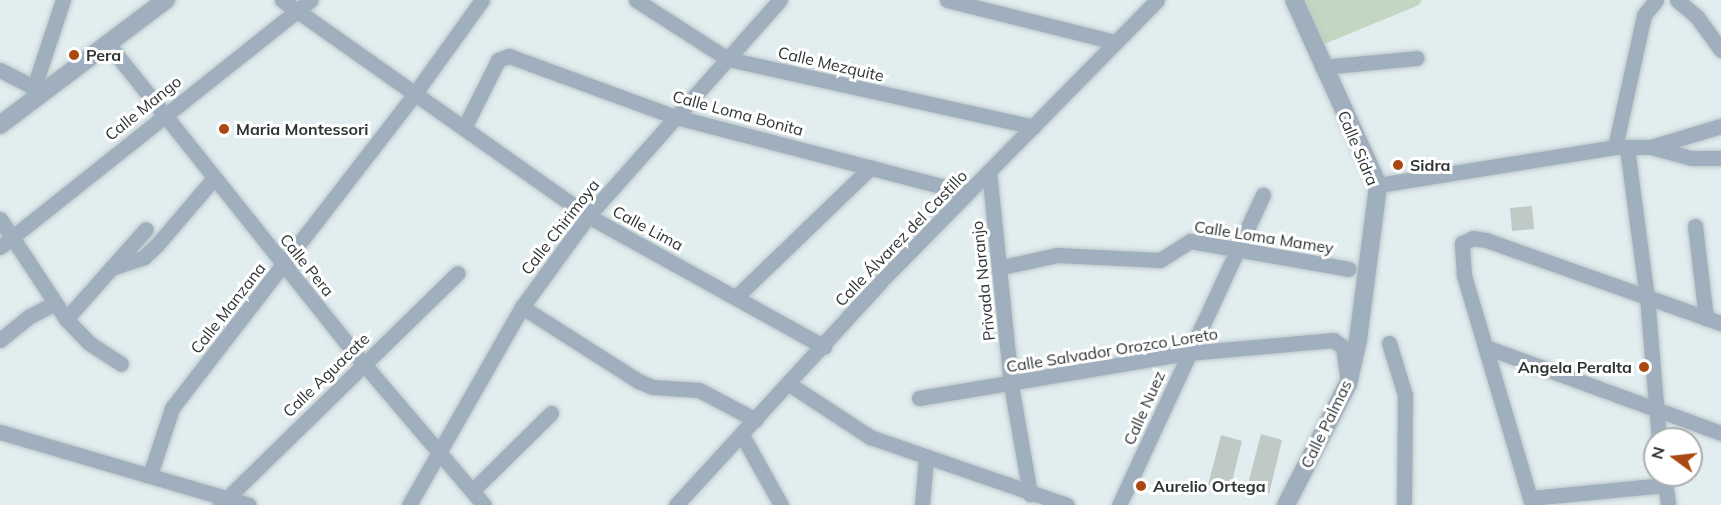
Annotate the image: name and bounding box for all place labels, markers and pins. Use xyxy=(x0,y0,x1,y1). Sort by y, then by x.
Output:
place label: Pera xyxy=(86,45,121,65)
marker: Pera xyxy=(67,48,81,62)
place label: Maria Montessori xyxy=(236,119,368,139)
marker: Maria Montessori xyxy=(217,122,231,136)
place label: Sidra xyxy=(1410,155,1451,175)
marker: Sidra xyxy=(1391,158,1405,172)
place label: Angela Peralta xyxy=(1518,357,1632,377)
marker: Angela Peralta xyxy=(1637,360,1651,374)
place label: Aurelio Ortega xyxy=(1153,476,1266,496)
marker: Aurelio Ortega xyxy=(1134,479,1148,493)

